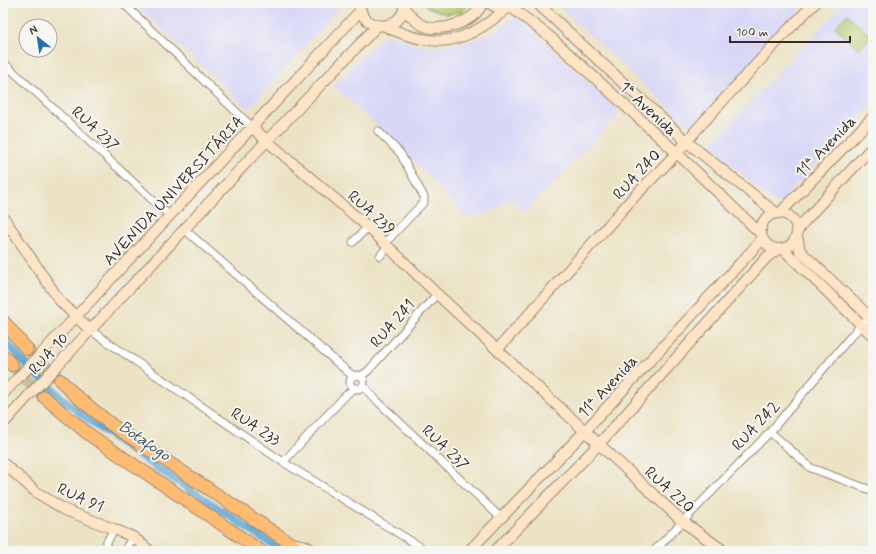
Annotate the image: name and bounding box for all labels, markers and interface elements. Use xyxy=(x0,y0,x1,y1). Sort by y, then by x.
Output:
north arrow xyxy=(18,18,58,58)
scale bar xyxy=(730,18,850,44)
text: N xyxy=(27,22,40,38)
text: 100 m xyxy=(736,25,768,41)
street label: 1ª Avenida xyxy=(615,77,681,141)
street label: RUA 237 xyxy=(67,102,123,156)
street label: 11ª Avenida xyxy=(791,111,861,183)
street label: AVENIDA UNIVERSITÁRIA xyxy=(99,112,249,270)
street label: RUA 240 xyxy=(609,145,666,205)
street label: RUA 239 xyxy=(343,186,399,240)
street label: RUA 241 xyxy=(366,295,420,353)
street label: RUA 10 xyxy=(24,328,74,380)
street label: 11ª Avenida xyxy=(574,351,643,423)
street label: RUA 242 xyxy=(728,396,785,456)
street label: RUA 233 xyxy=(226,403,284,452)
water label: Botafogo xyxy=(113,415,175,468)
street label: RUA 237 xyxy=(417,420,473,476)
street label: RUA 220 xyxy=(640,462,698,518)
street label: RUA 91 xyxy=(54,479,107,518)

